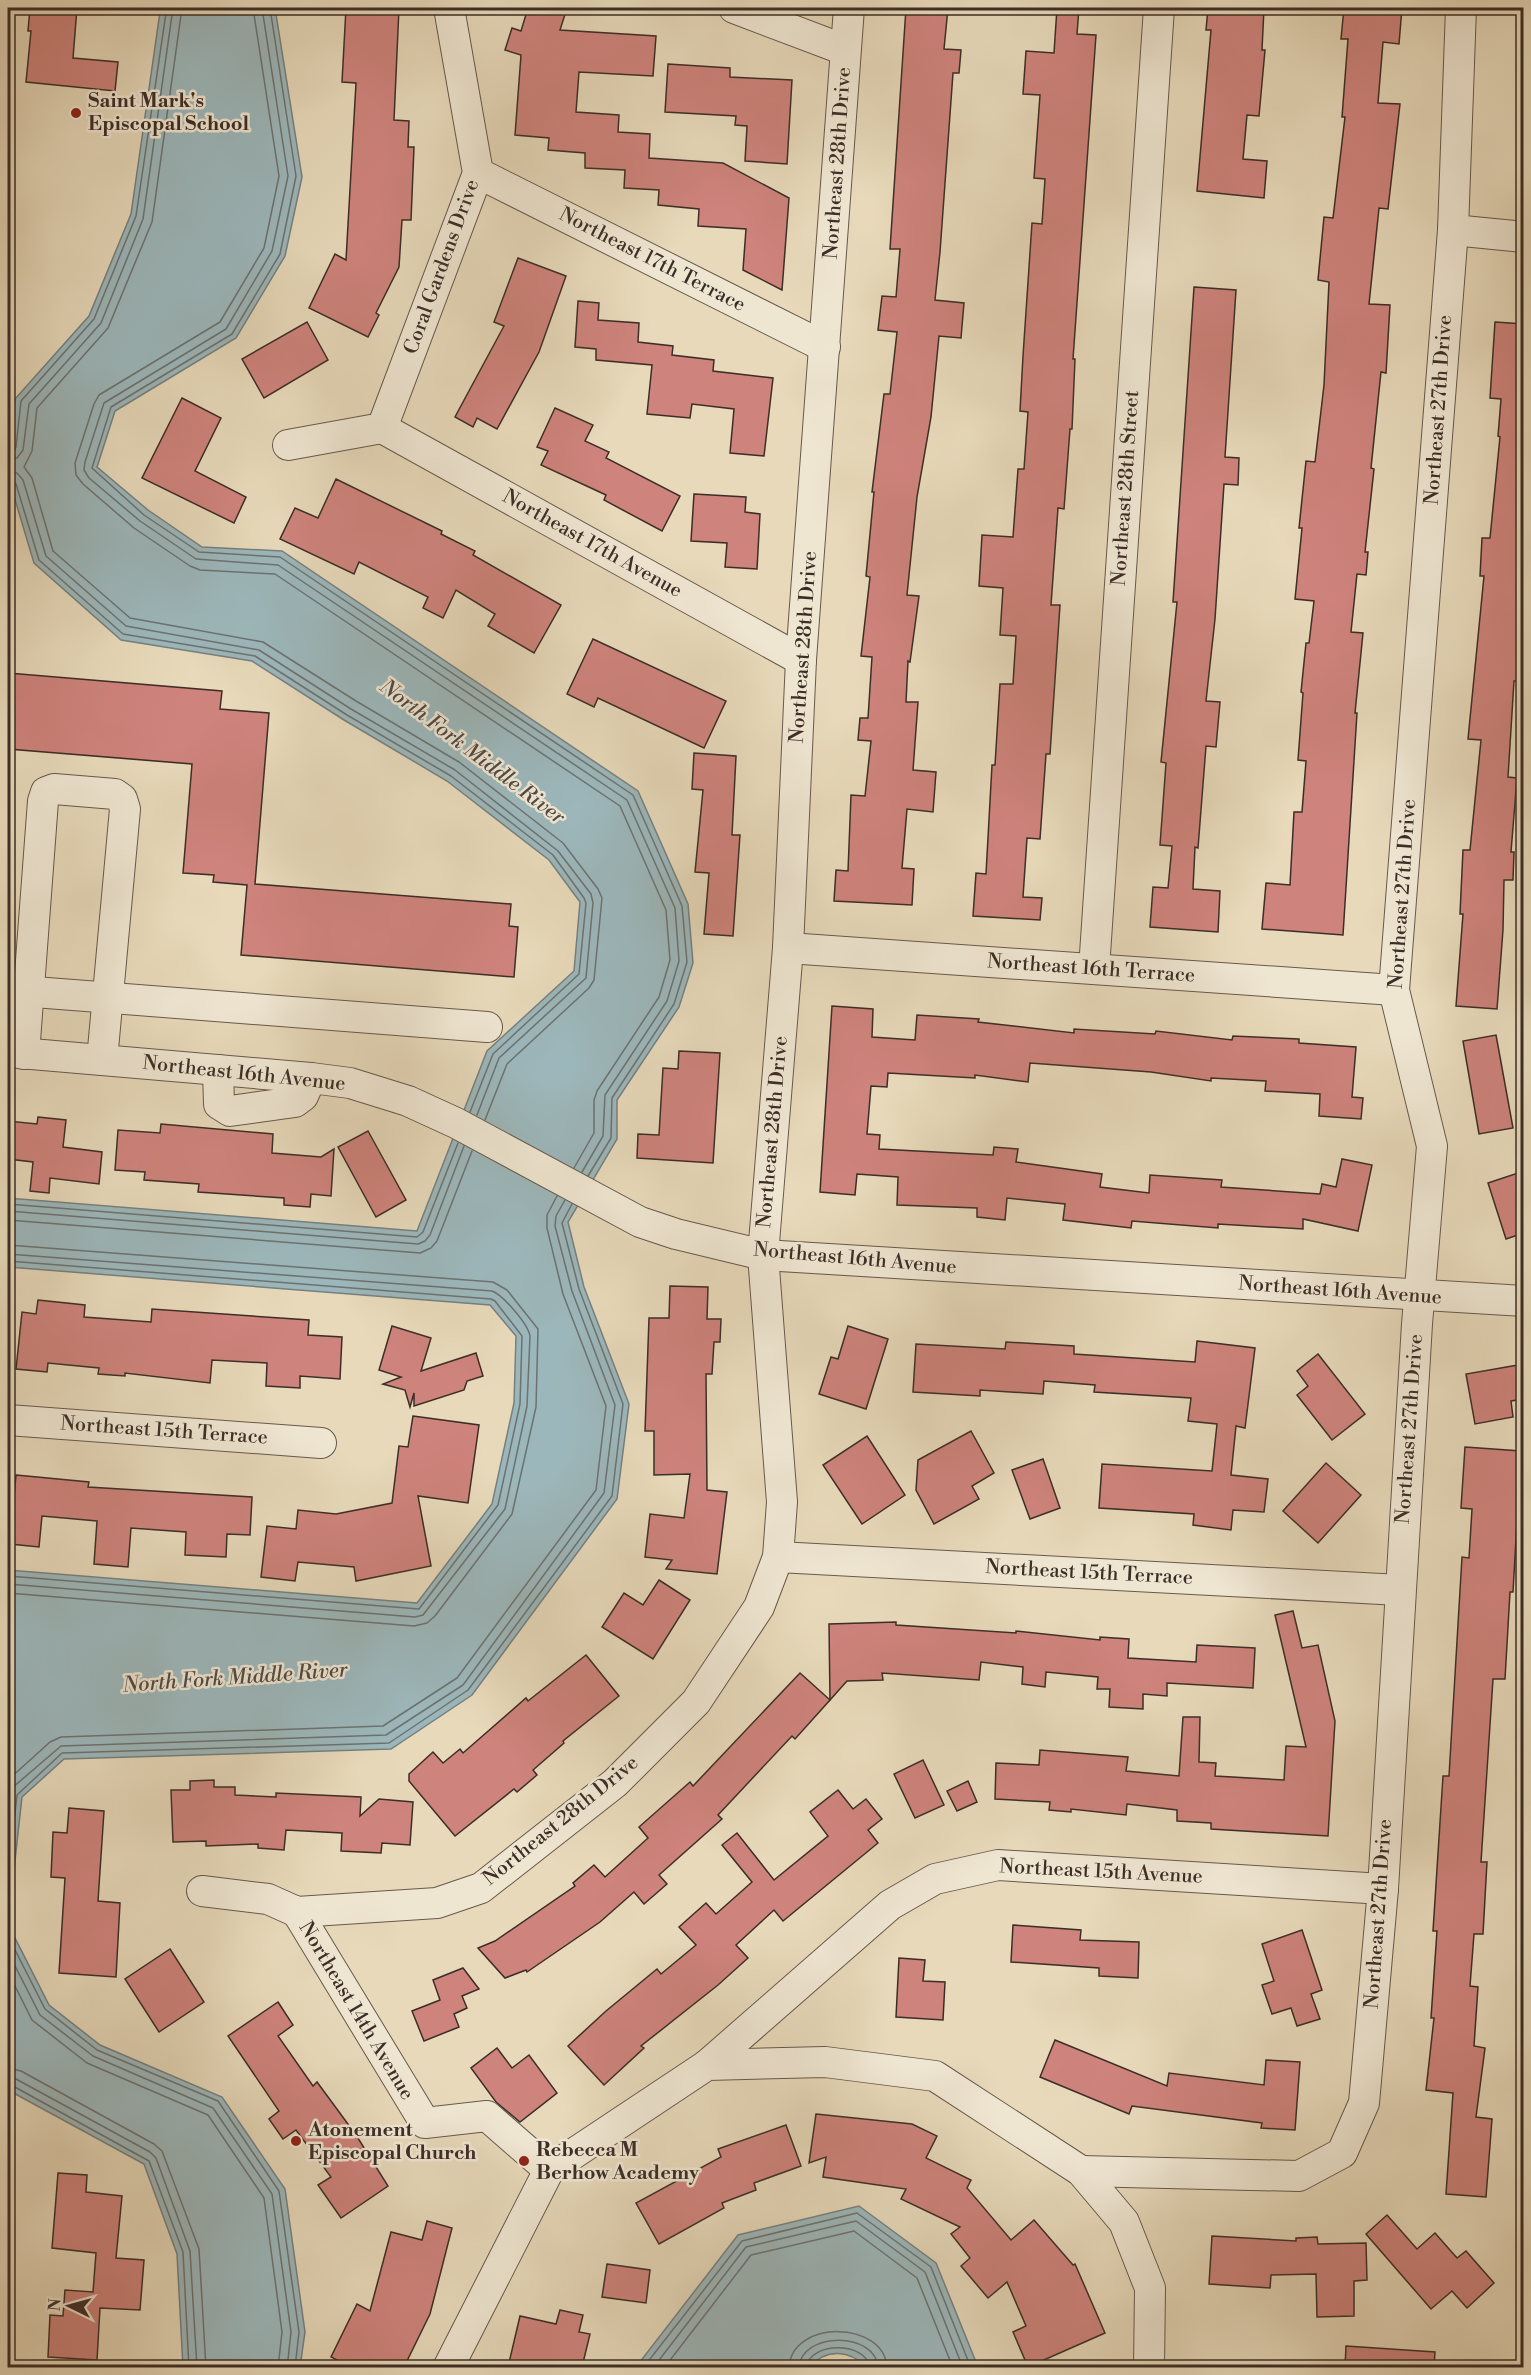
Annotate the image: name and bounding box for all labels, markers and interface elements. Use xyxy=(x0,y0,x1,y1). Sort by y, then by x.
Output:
street label: Northeast 28th Drive xyxy=(819,66,857,260)
place label: Saint Mark's Episcopal School xyxy=(88,89,250,137)
marker: Saint Mark's Episcopal School xyxy=(69,106,83,120)
street label: Coral Gardens Drive xyxy=(399,176,485,358)
street label: Northeast 17th Terrace xyxy=(555,202,749,318)
street label: Northeast 27th Drive xyxy=(1420,314,1458,506)
street label: Northeast 28th Street xyxy=(1107,389,1145,587)
street label: Northeast 17th Avenue xyxy=(498,484,686,604)
street label: Northeast 28th Drive xyxy=(785,550,823,744)
water label: North Fork Middle River xyxy=(373,673,571,831)
street label: Northeast 27th Drive xyxy=(1384,798,1422,990)
street label: Northeast 16th Terrace xyxy=(986,949,1196,989)
street label: Northeast 28th Drive xyxy=(752,1035,794,1229)
street label: Northeast 16th Avenue xyxy=(141,1051,347,1097)
street label: Northeast 16th Avenue xyxy=(752,1238,958,1280)
street label: Northeast 16th Avenue xyxy=(1237,1271,1443,1311)
street label: Northeast 27th Drive xyxy=(1391,1333,1429,1525)
street label: Northeast 15th Terrace xyxy=(59,1411,269,1451)
street label: Northeast 15th Terrace xyxy=(985,1555,1193,1591)
water label: North Fork Middle River xyxy=(121,1657,349,1699)
street label: Northeast 28th Drive xyxy=(478,1751,644,1891)
street label: Northeast 27th Drive xyxy=(1360,1818,1398,2010)
street label: Northeast 15th Avenue xyxy=(999,1854,1203,1890)
street label: Northeast 14th Avenue xyxy=(293,1917,419,2105)
place label: Atonement Episcopal Church xyxy=(307,2118,477,2166)
marker: Atonement Episcopal Church xyxy=(289,2134,303,2148)
place label: Rebecca M Berhow Academy xyxy=(536,2138,700,2186)
marker: Rebecca M Berhow Academy xyxy=(517,2154,531,2168)
north arrow xyxy=(39,2276,99,2336)
text: N xyxy=(45,2297,66,2312)

